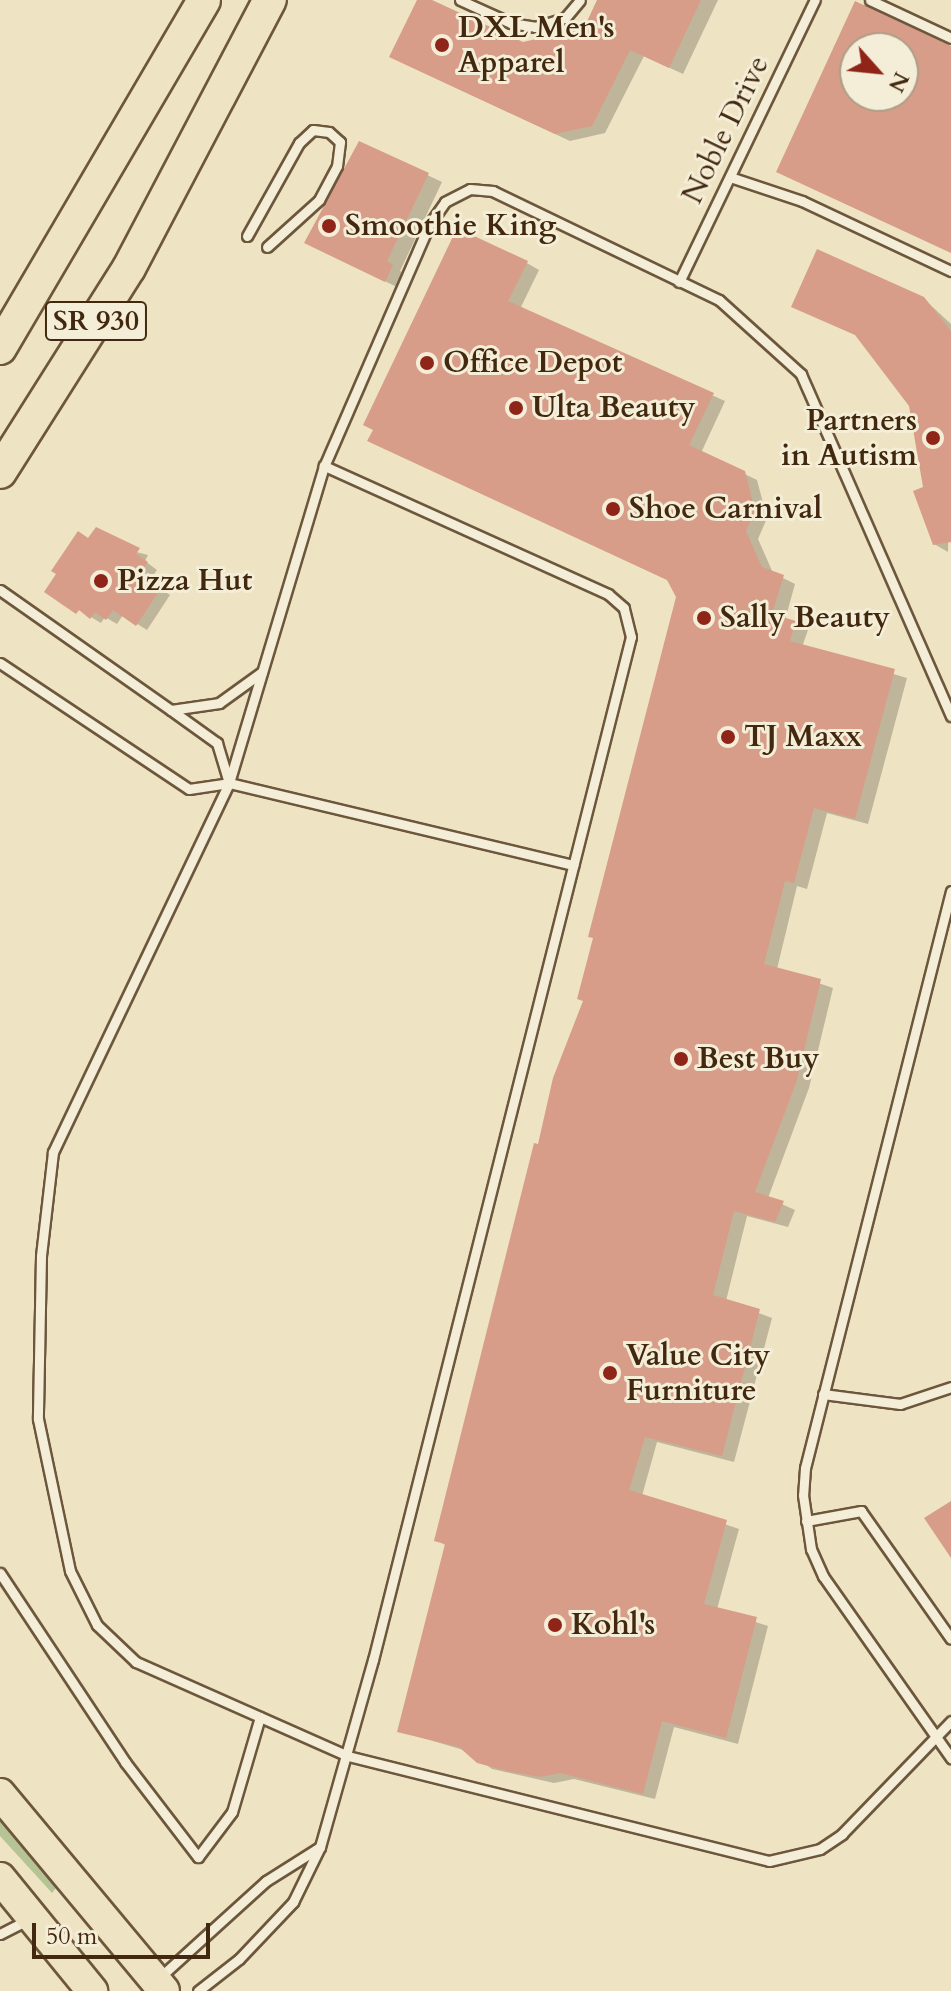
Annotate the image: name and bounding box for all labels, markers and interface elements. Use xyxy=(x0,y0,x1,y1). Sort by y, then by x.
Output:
place label: DXL Men's Apparel xyxy=(458,10,615,80)
north arrow xyxy=(839,32,919,112)
marker: DXL Men's Apparel xyxy=(433,36,451,54)
street label: Noble Drive xyxy=(675,50,777,210)
text: N xyxy=(881,67,916,97)
place label: Smoothie King xyxy=(345,208,556,244)
marker: Smoothie King xyxy=(320,217,338,235)
road number: SR 930 xyxy=(44,297,148,345)
place label: Office Depot xyxy=(443,345,622,381)
marker: Office Depot xyxy=(418,354,436,372)
place label: Ulta Beauty xyxy=(532,390,695,426)
marker: Ulta Beauty xyxy=(507,399,525,417)
place label: Partners in Autism xyxy=(781,403,917,474)
marker: Partners in Autism xyxy=(924,429,942,447)
place label: Shoe Carnival xyxy=(629,491,822,527)
marker: Shoe Carnival xyxy=(604,500,622,518)
place label: Pizza Hut xyxy=(117,563,252,599)
marker: Pizza Hut xyxy=(92,572,110,590)
place label: Sally Beauty xyxy=(720,600,890,636)
marker: Sally Beauty xyxy=(695,609,713,627)
place label: TJ Maxx xyxy=(744,719,862,755)
marker: TJ Maxx xyxy=(719,728,737,746)
place label: Best Buy xyxy=(697,1041,820,1077)
marker: Best Buy xyxy=(672,1050,690,1068)
place label: Value City Furniture xyxy=(626,1338,770,1408)
marker: Value City Furniture xyxy=(601,1364,619,1382)
place label: Kohl's xyxy=(571,1607,655,1643)
marker: Kohl's xyxy=(546,1616,564,1634)
scale bar xyxy=(36,1907,214,1957)
text: 50 m xyxy=(46,1920,97,1953)

